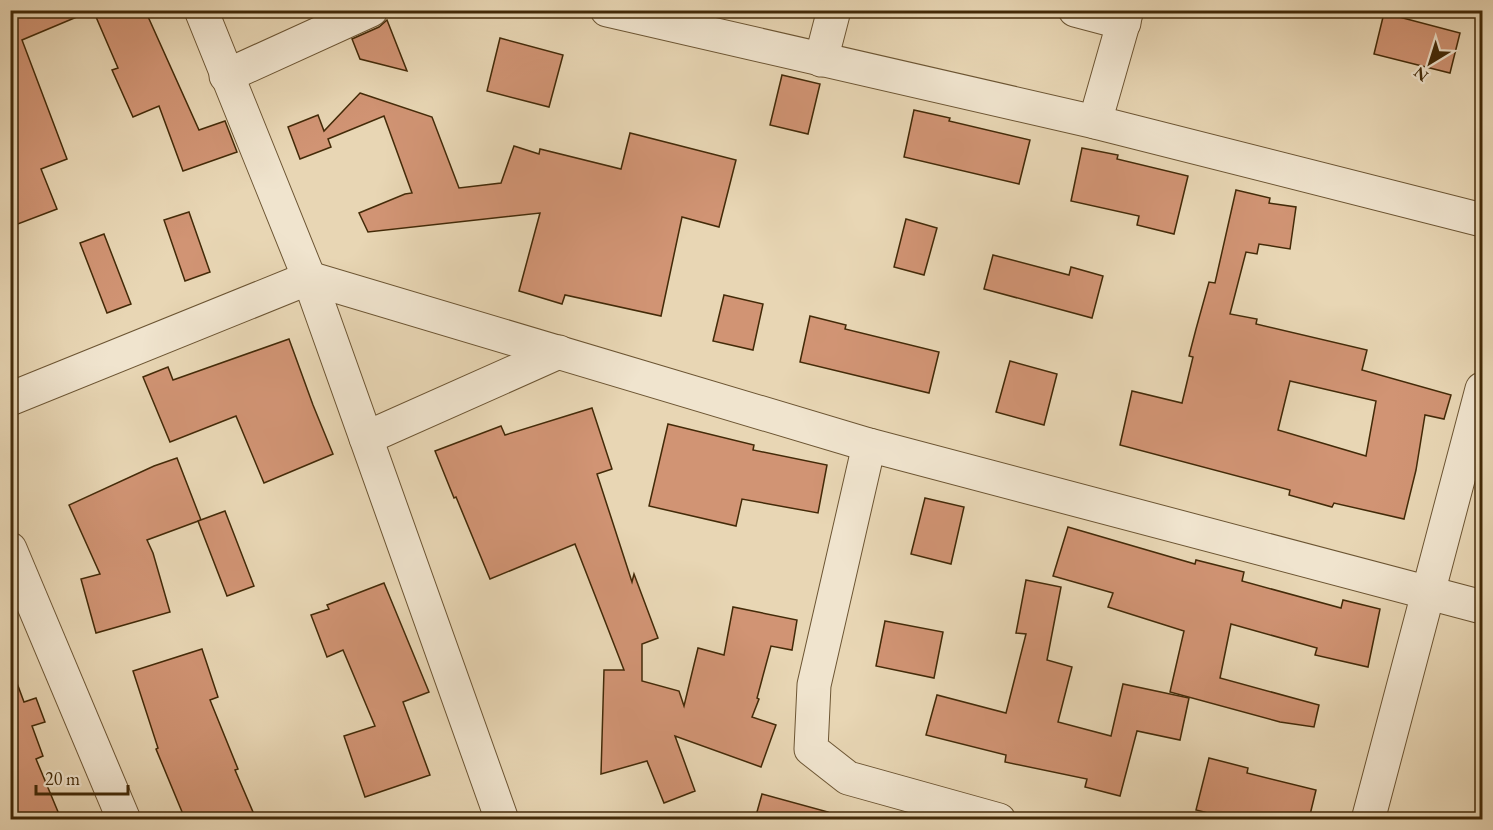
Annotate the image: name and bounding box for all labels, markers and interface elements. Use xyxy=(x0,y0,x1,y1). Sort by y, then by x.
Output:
north arrow xyxy=(1400,33,1460,93)
text: N xyxy=(1409,62,1433,87)
scale bar xyxy=(36,758,128,796)
text: 20 m xyxy=(45,767,80,790)

